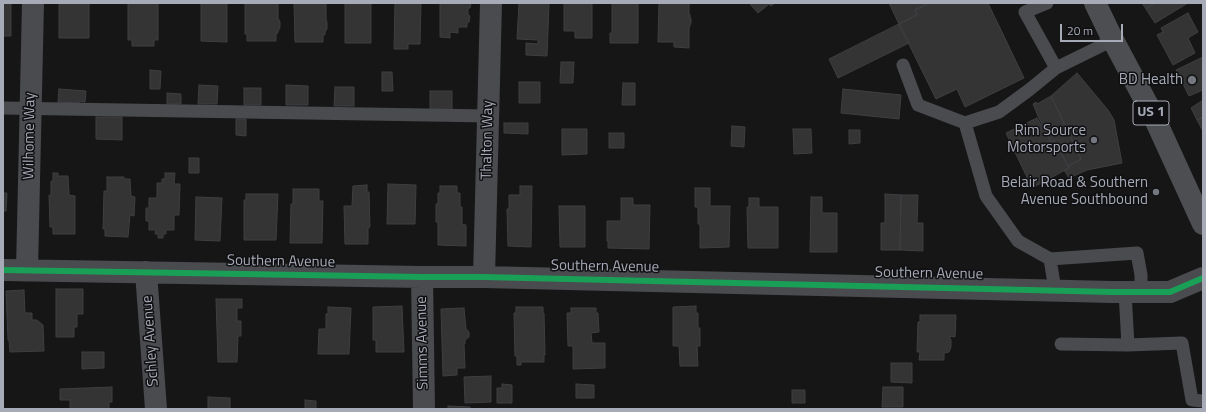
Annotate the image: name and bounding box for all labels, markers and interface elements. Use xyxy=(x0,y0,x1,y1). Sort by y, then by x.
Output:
scale bar xyxy=(1062,16,1125,42)
text: 20 m xyxy=(1067,21,1093,40)
place label: BD Health xyxy=(1119,71,1183,89)
marker: BD Health xyxy=(1186,74,1198,86)
street label: Wilhome Way xyxy=(20,92,40,180)
street label: Thalton Way xyxy=(478,100,498,180)
road number: US 1 xyxy=(1133,101,1169,125)
place label: Rim Source Motorsports xyxy=(1007,122,1086,157)
marker: Rim Source Motorsports xyxy=(1089,135,1099,145)
place label: Belair Road & Southern Avenue Southbound xyxy=(1001,174,1148,209)
marker: Belair Road & Southern Avenue Southbound xyxy=(1151,187,1161,197)
street label: Southern Avenue xyxy=(227,252,335,272)
street label: Southern Avenue xyxy=(551,257,659,277)
street label: Southern Avenue xyxy=(875,264,983,284)
street label: Schley Avenue xyxy=(139,295,163,387)
street label: Simms Avenue xyxy=(413,296,433,390)

